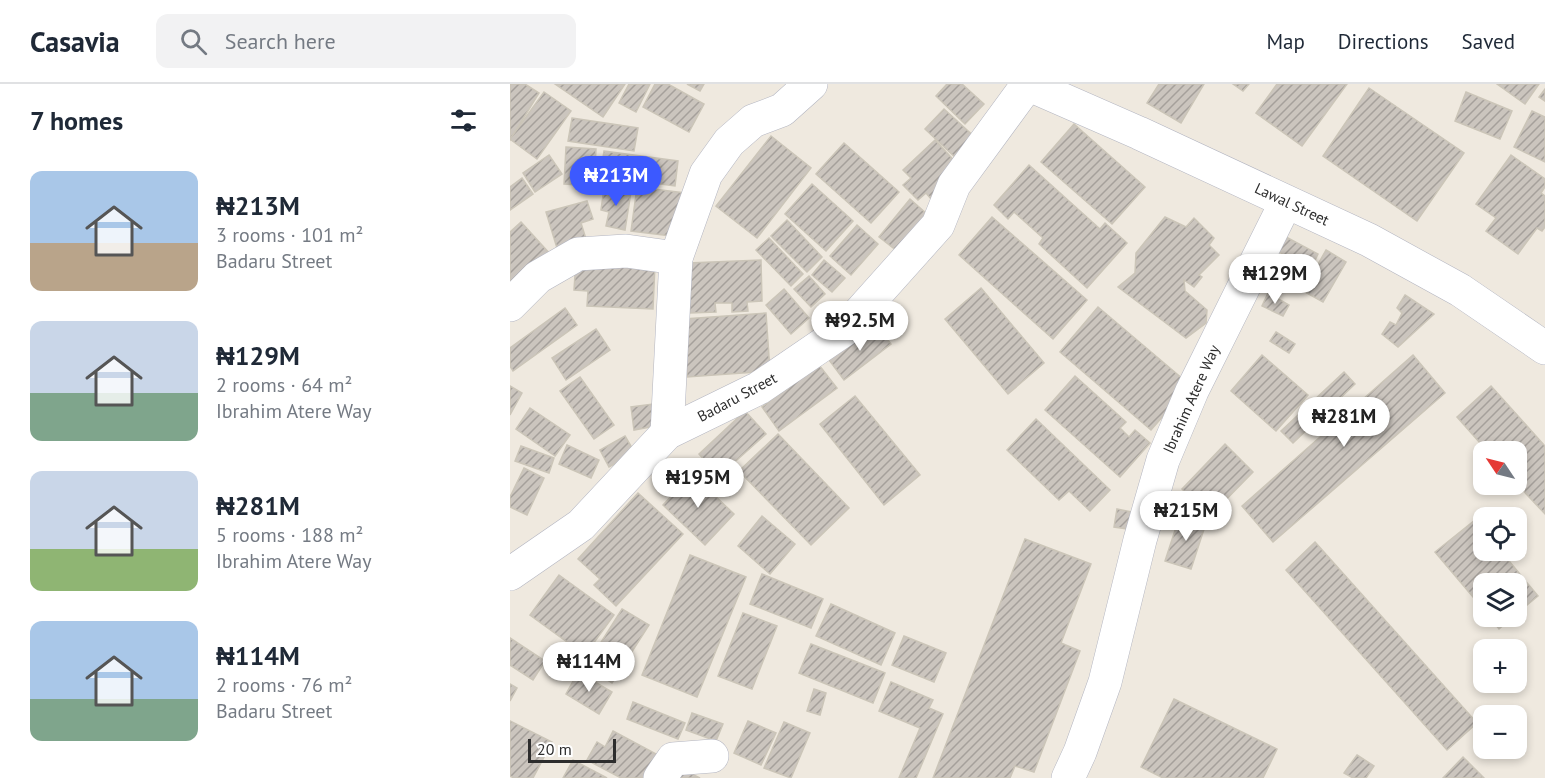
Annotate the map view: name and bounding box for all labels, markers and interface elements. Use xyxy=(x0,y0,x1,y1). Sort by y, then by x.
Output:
search box xyxy=(156,14,576,68)
text: Casavia xyxy=(30,23,120,60)
icon: search xyxy=(177,25,210,58)
text: Search here xyxy=(225,27,336,55)
text: Map xyxy=(1266,28,1305,55)
text: Directions xyxy=(1338,28,1429,55)
text: Saved xyxy=(1462,28,1515,55)
text: 7 homes xyxy=(30,104,123,137)
icon: filters xyxy=(447,104,480,137)
pin: ₦213M xyxy=(574,156,658,207)
text: ₦213M xyxy=(584,162,648,188)
street label: Lawal Street xyxy=(1252,178,1332,230)
text: ₦213M xyxy=(216,189,300,222)
icon: home xyxy=(78,195,150,267)
text: 3 rooms · 101 m² xyxy=(216,222,363,248)
text: Badaru Street xyxy=(216,248,332,274)
pin: ₦129M xyxy=(1233,254,1317,305)
text: ₦129M xyxy=(1243,260,1307,286)
pin: ₦92.5M xyxy=(811,301,909,352)
text: ₦92.5M xyxy=(825,307,895,333)
text: ₦129M xyxy=(216,339,300,372)
street label: Ibrahim Atere Way xyxy=(1159,342,1223,456)
icon: home xyxy=(78,345,150,417)
street label: Badaru Street xyxy=(694,368,780,426)
text: 2 rooms · 64 m² xyxy=(216,372,352,398)
pin: ₦281M xyxy=(1302,397,1386,448)
text: Ibrahim Atere Way xyxy=(216,398,372,424)
text: ₦281M xyxy=(1312,403,1376,429)
north arrow xyxy=(1473,441,1527,495)
map controls xyxy=(1473,441,1527,759)
pin: ₦195M xyxy=(656,458,740,509)
text: ₦195M xyxy=(666,464,730,490)
text: ₦281M xyxy=(216,489,300,522)
pin: ₦215M xyxy=(1144,491,1228,542)
icon: home xyxy=(78,495,150,567)
text: ₦215M xyxy=(1154,497,1218,523)
button: locate xyxy=(1473,507,1527,561)
text: 5 rooms · 188 m² xyxy=(216,522,363,548)
text: Ibrahim Atere Way xyxy=(216,548,372,574)
button: layers xyxy=(1473,573,1527,627)
text: ₦114M xyxy=(216,639,300,672)
button: + xyxy=(1473,639,1527,693)
pin: ₦114M xyxy=(547,642,631,693)
icon: home xyxy=(78,645,150,717)
text: ₦114M xyxy=(557,648,621,674)
text: 2 rooms · 76 m² xyxy=(216,672,352,698)
text: Badaru Street xyxy=(216,698,332,724)
button: − xyxy=(1473,705,1527,759)
scale bar xyxy=(528,736,616,764)
text: 20 m xyxy=(537,739,572,759)

